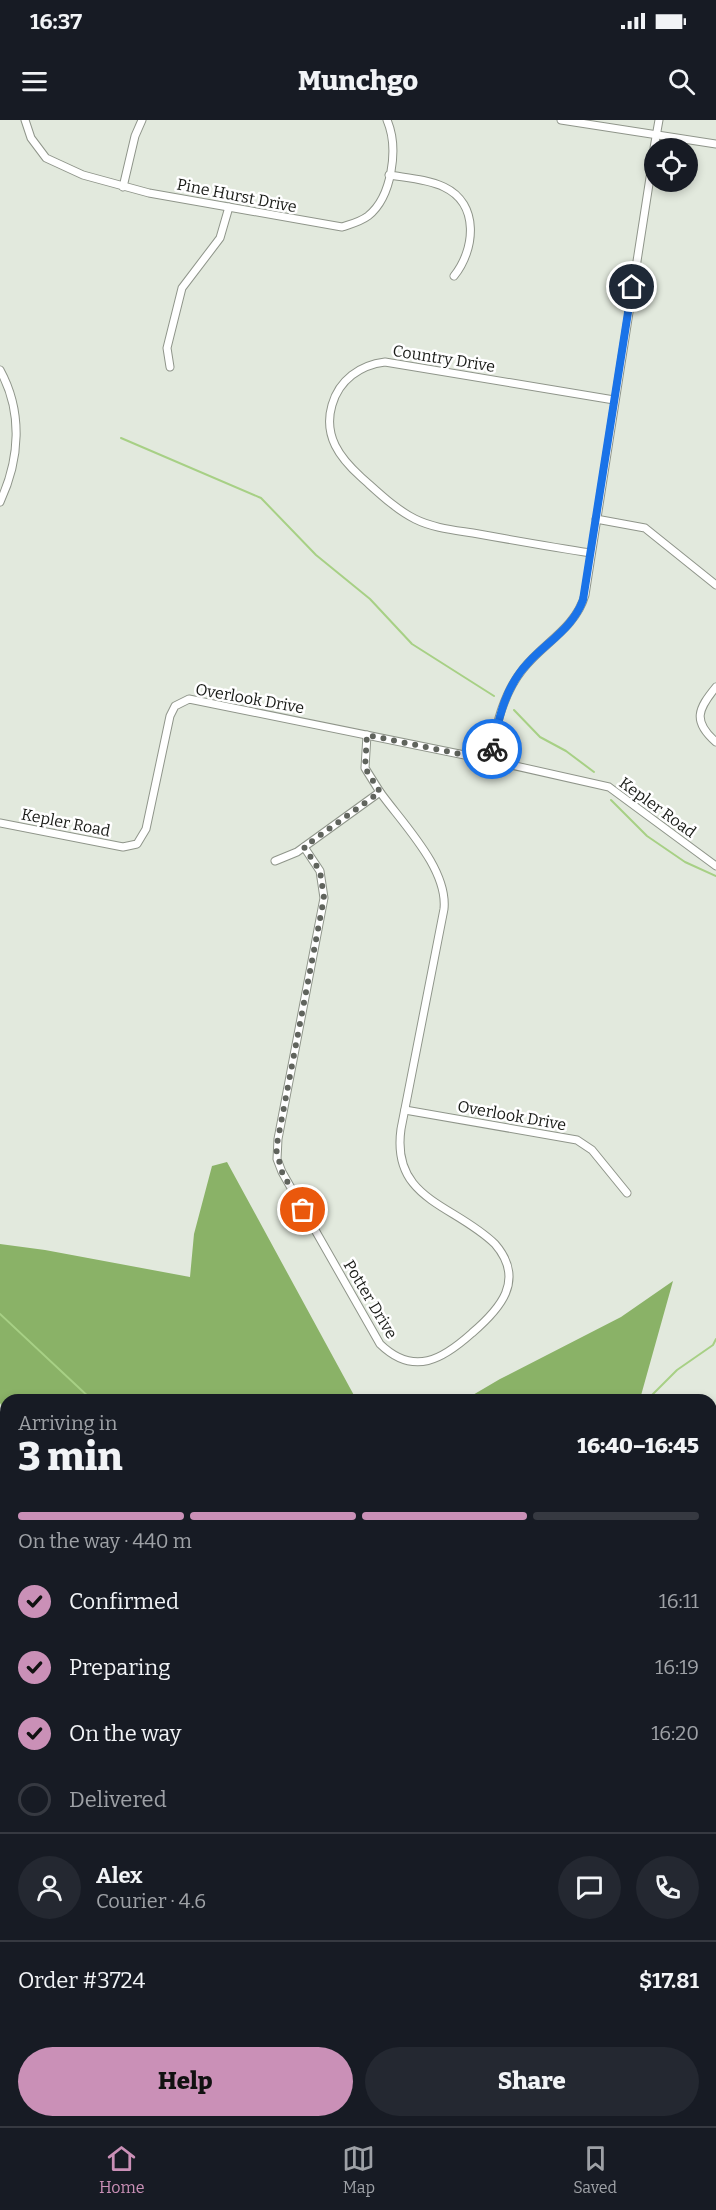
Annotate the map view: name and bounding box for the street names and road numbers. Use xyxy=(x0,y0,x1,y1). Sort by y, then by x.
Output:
street label: Pine Hurst Drive xyxy=(175,175,299,216)
street label: Country Drive xyxy=(391,341,496,376)
street label: Overlook Drive xyxy=(194,680,306,717)
street label: Kepler Road xyxy=(616,773,700,842)
street label: Kepler Road xyxy=(20,805,112,841)
street label: Overlook Drive xyxy=(456,1097,568,1134)
street label: Potter Drive xyxy=(340,1257,401,1342)

